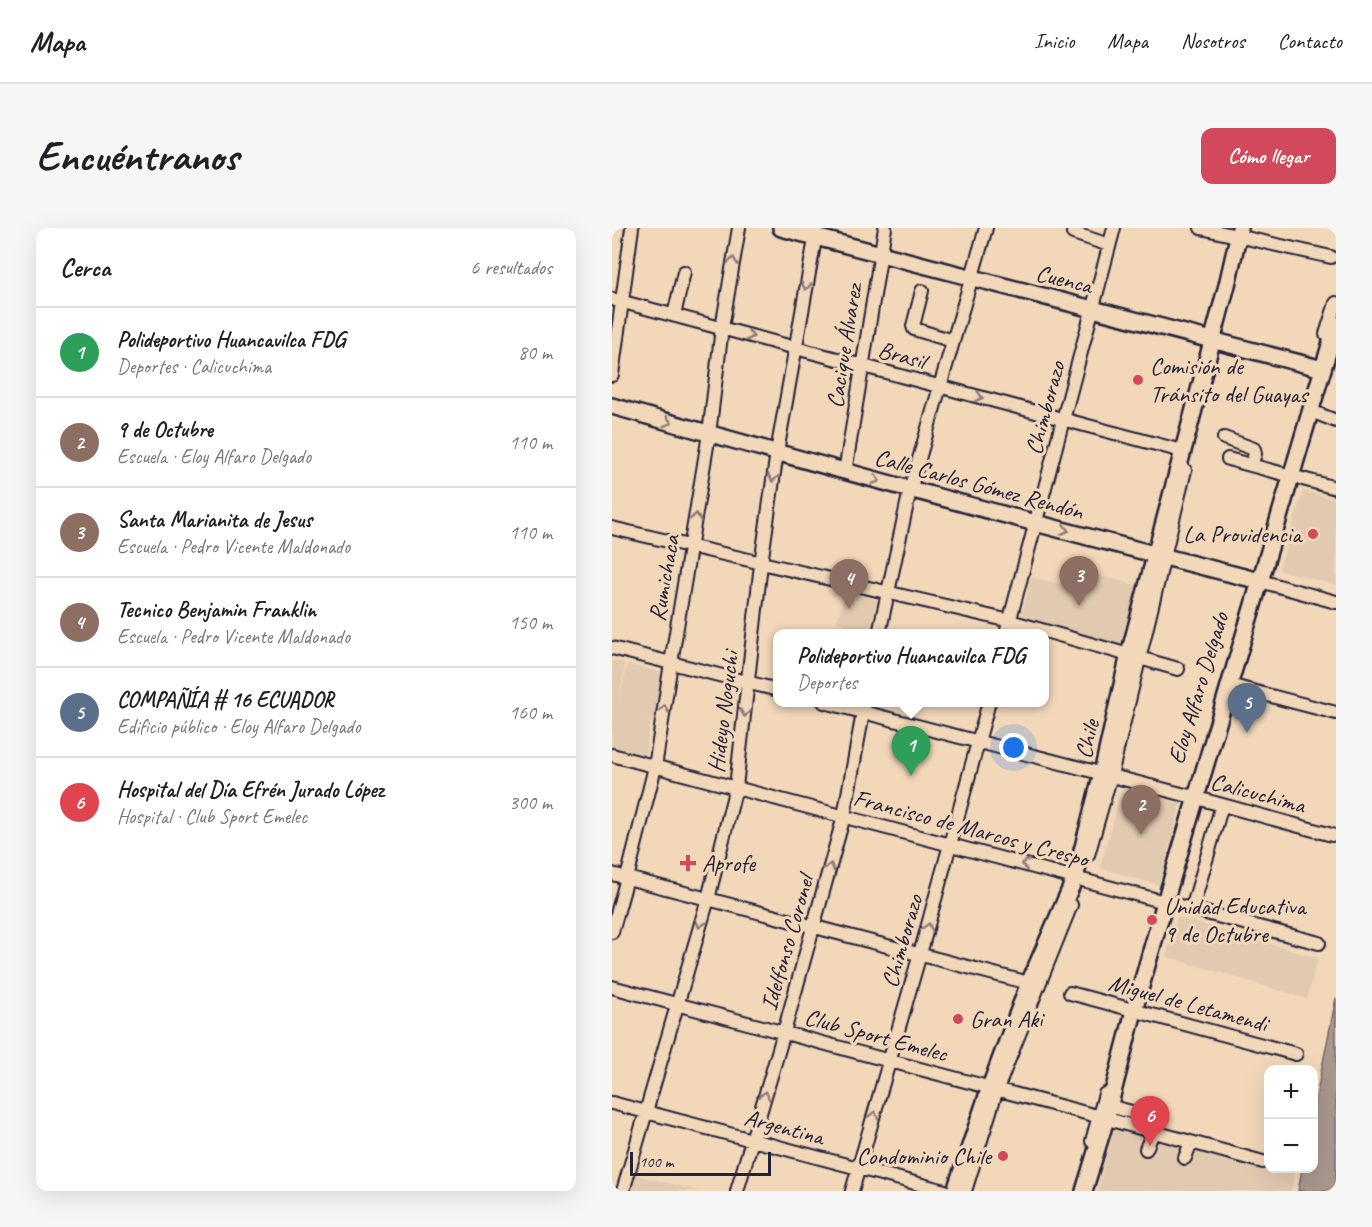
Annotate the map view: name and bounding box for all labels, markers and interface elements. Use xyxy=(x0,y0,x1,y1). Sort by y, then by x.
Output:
text: Mapa xyxy=(30,24,85,59)
text: Inicio xyxy=(1034,28,1074,54)
text: Mapa xyxy=(1107,28,1148,54)
text: Nosotros xyxy=(1181,28,1245,54)
text: Contacto xyxy=(1278,28,1342,54)
button: Cómo llegar xyxy=(1201,128,1336,184)
text: Encuéntranos xyxy=(36,130,238,183)
text: Cerca xyxy=(60,251,110,284)
text: 6 resultados xyxy=(470,255,552,280)
one-way arrow xyxy=(727,257,739,266)
street label: Cuenca xyxy=(1033,258,1097,301)
one-way arrow xyxy=(800,280,813,290)
street label: Cacique Álvarez xyxy=(819,280,869,410)
text: Polideportivo Huancavilca FDG xyxy=(117,326,345,354)
one-way arrow xyxy=(745,328,755,341)
street label: Brasil xyxy=(875,334,933,377)
text: 1 xyxy=(75,340,84,365)
text: 80 m xyxy=(518,340,552,365)
place label: Comisión de Tránsito del Guayas xyxy=(1150,351,1310,409)
text: Deportes · Calicuchima xyxy=(117,354,271,379)
street label: Chimborazo xyxy=(1018,357,1072,458)
marker: Comisión de Tránsito del Guayas xyxy=(1131,373,1145,387)
one-way arrow xyxy=(973,390,983,402)
one-way arrow xyxy=(662,415,673,427)
text: 9 de Octubre xyxy=(117,416,213,444)
text: 2 xyxy=(75,430,84,455)
text: 110 m xyxy=(509,430,552,455)
street label: Calle Carlos Gómez Rendón xyxy=(871,442,1088,527)
text: Escuela · Eloy Alfaro Delgado xyxy=(117,444,311,469)
one-way arrow xyxy=(768,473,780,482)
one-way arrow xyxy=(871,473,881,486)
text: Santa Marianita de Jesus xyxy=(117,506,312,534)
one-way arrow xyxy=(689,512,702,522)
place label: La Providencia xyxy=(1183,519,1303,549)
text: 3 xyxy=(75,520,84,545)
text: 110 m xyxy=(509,520,552,545)
one-way arrow xyxy=(1059,523,1070,535)
marker: La Providencia xyxy=(1306,527,1320,541)
street label: Rumichaca xyxy=(642,531,687,624)
text: Escuela · Pedro Vicente Maldonado xyxy=(117,534,350,559)
pin: 3 xyxy=(1060,556,1098,606)
pin: 4 xyxy=(830,560,868,609)
text: Tecnico Benjamin Franklin xyxy=(117,596,316,624)
street label: Eloy Alfaro Delgado xyxy=(1161,607,1236,767)
text: 4 xyxy=(75,610,84,635)
text: 150 m xyxy=(509,610,552,635)
text: Escuela · Pedro Vicente Maldonado xyxy=(117,624,350,649)
popup xyxy=(773,629,1049,707)
text: Polideportivo Huancavilca FDG xyxy=(797,642,1025,670)
street label: Hideyo Noguchi xyxy=(701,646,746,774)
text: Deportes xyxy=(797,670,857,695)
pin: 5 xyxy=(1228,684,1266,733)
text: COMPAÑÍA # 16 ECUADOR xyxy=(117,686,334,714)
text: 5 xyxy=(75,700,84,725)
text: 160 m xyxy=(509,700,552,725)
one-way arrow xyxy=(657,704,669,714)
one-way arrow xyxy=(739,708,751,718)
text: Edificio público · Eloy Alfaro Delgado xyxy=(117,714,360,739)
street label: Chile xyxy=(1068,715,1106,761)
pin: 1 xyxy=(892,726,930,776)
your location xyxy=(999,733,1028,762)
street label: Calicuchima xyxy=(1207,766,1310,820)
text: Hospital del Día Efrén Jurado López xyxy=(117,776,384,804)
street label: Francisco de Marcos y Crespo xyxy=(850,782,1094,874)
pin: 2 xyxy=(1122,786,1160,835)
text: 6 xyxy=(75,790,84,815)
text: 300 m xyxy=(509,790,552,815)
text: Hospital · Club Sport Emelec xyxy=(117,804,307,829)
place label: Aprofe xyxy=(702,848,757,878)
marker: Aprofe xyxy=(679,854,697,872)
one-way arrow xyxy=(1020,859,1030,872)
one-way arrow xyxy=(823,862,835,872)
street label: Idelfonso Coronel xyxy=(753,868,822,1014)
street label: Chimborazo xyxy=(874,890,930,991)
place label: Unidad Educativa 9 de Octubre xyxy=(1164,891,1307,949)
marker: Unidad Educativa 9 de Octubre xyxy=(1145,913,1159,927)
one-way arrow xyxy=(695,918,707,929)
one-way arrow xyxy=(921,922,933,933)
street label: Miguel de Letamendi xyxy=(1105,967,1273,1039)
street label: Club Sport Emelec xyxy=(801,1002,952,1069)
place label: Gran Aki xyxy=(970,1004,1045,1034)
marker: Gran Aki xyxy=(951,1012,965,1026)
map controls xyxy=(1264,1065,1318,1173)
button: + xyxy=(1264,1065,1318,1119)
one-way arrow xyxy=(758,1090,770,1101)
pin: 6 xyxy=(1130,1096,1170,1146)
street label: Argentina xyxy=(741,1102,829,1152)
one-way arrow xyxy=(867,1110,879,1121)
button: − xyxy=(1264,1119,1318,1173)
place label: Condominio Chile xyxy=(856,1141,993,1171)
scale bar xyxy=(630,1149,771,1176)
marker: Condominio Chile xyxy=(996,1149,1010,1163)
text: 100 m xyxy=(639,1152,673,1172)

